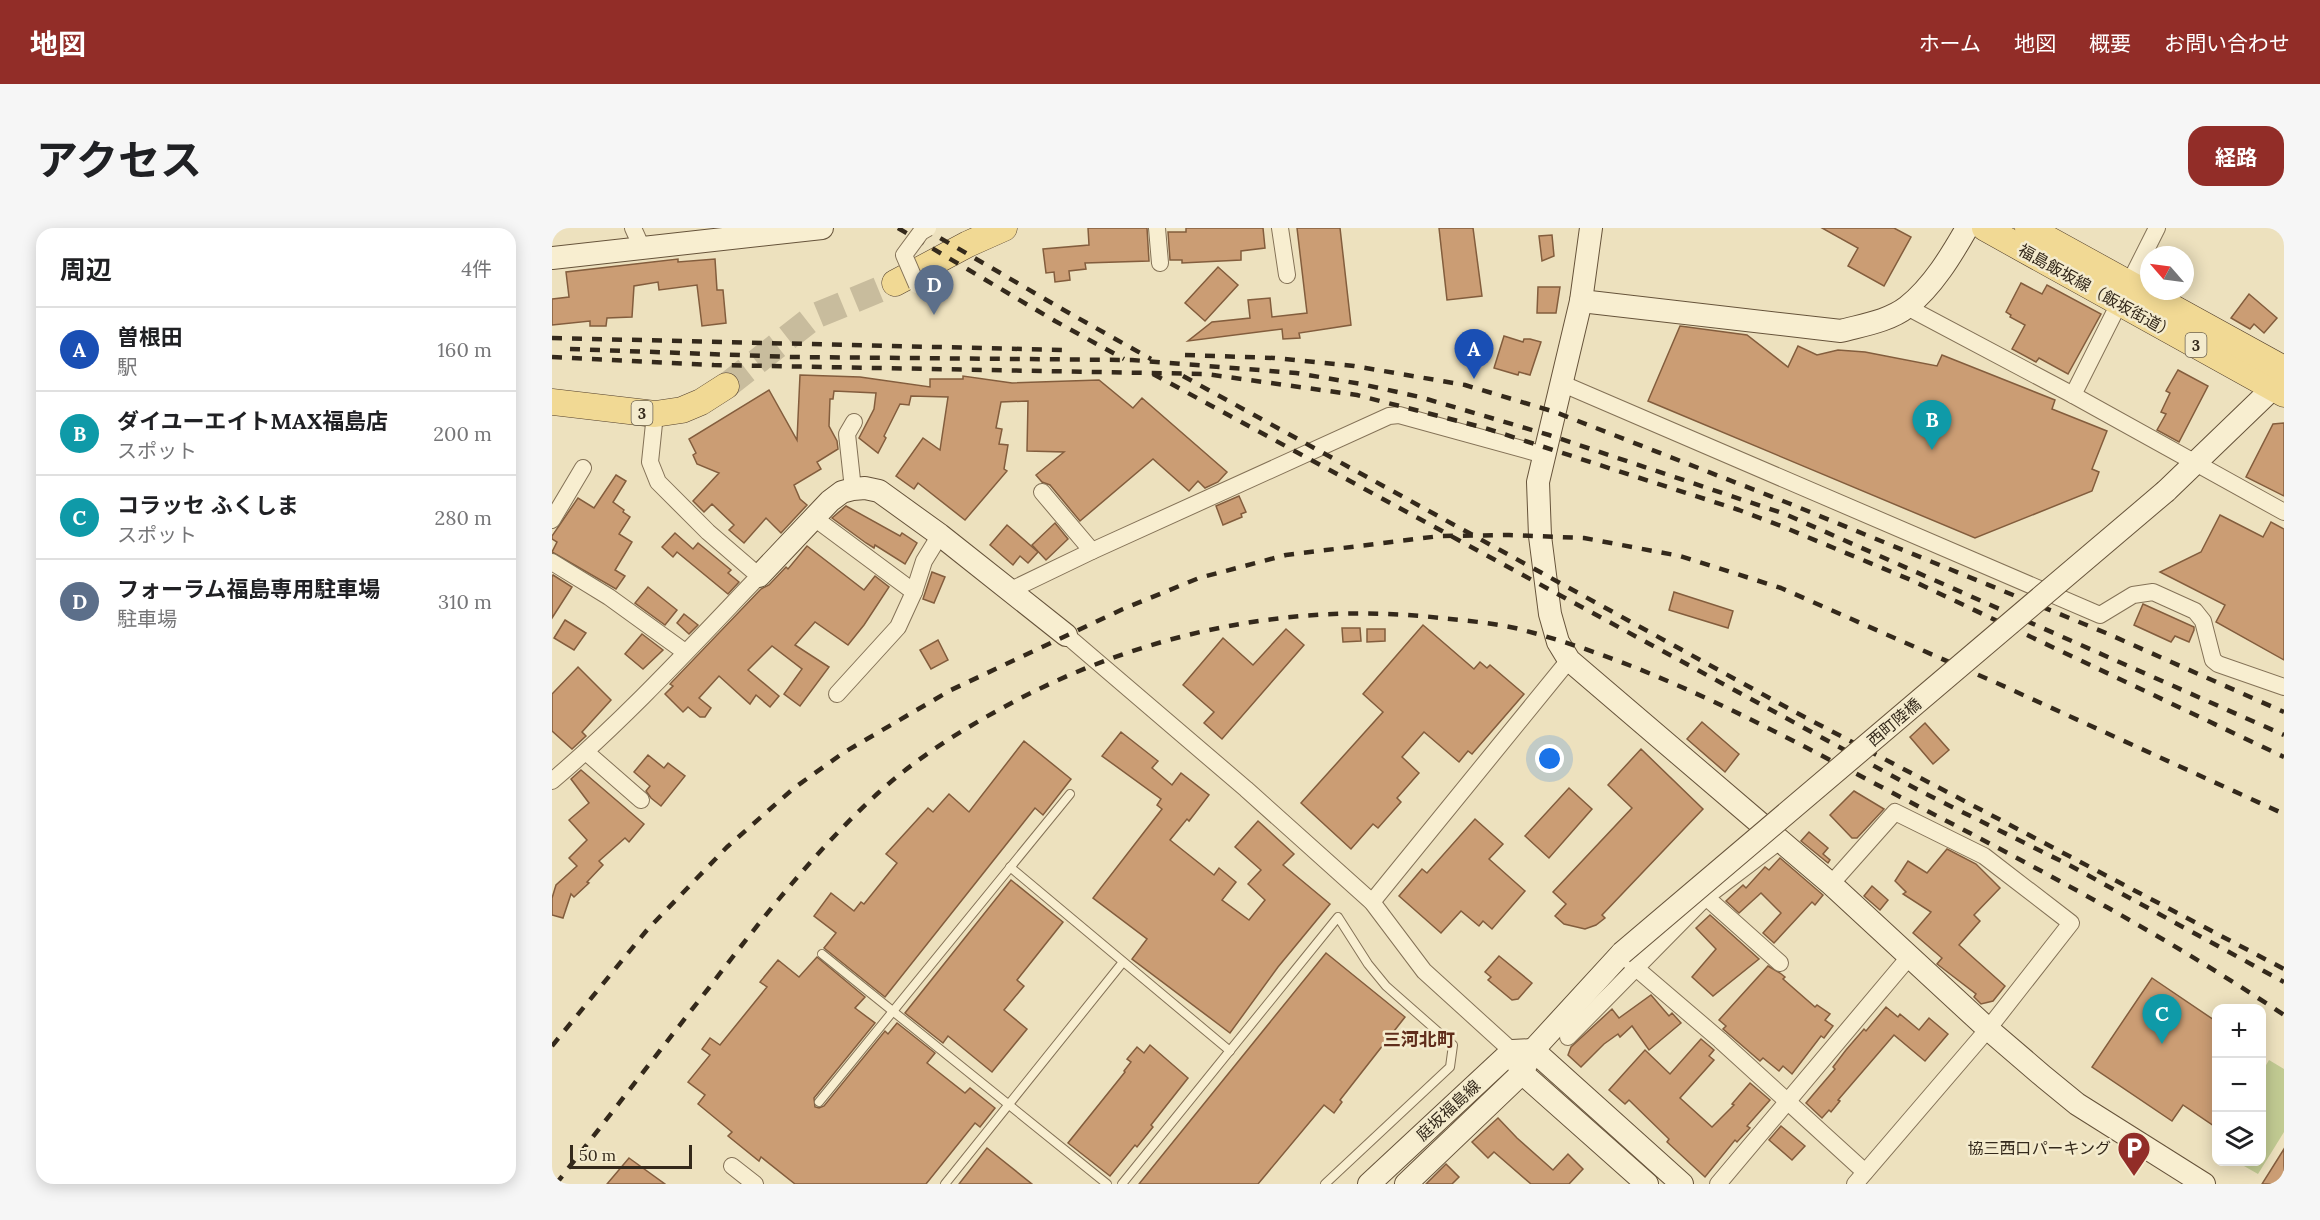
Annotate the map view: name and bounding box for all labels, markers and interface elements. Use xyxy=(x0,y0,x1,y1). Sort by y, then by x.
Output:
text: 地図 xyxy=(30,26,86,62)
text: ホーム xyxy=(1919,30,1981,57)
text: 地図 xyxy=(2014,30,2056,57)
text: 概要 xyxy=(2089,30,2131,57)
text: お問い合わせ xyxy=(2164,30,2290,57)
button: 経路 xyxy=(2188,126,2284,186)
text: アクセス xyxy=(36,133,202,187)
street label: 福島飯坂線（飯坂街道） xyxy=(2015,240,2179,342)
north arrow xyxy=(2140,246,2194,300)
text: 周辺 xyxy=(60,253,112,286)
text: 4件 xyxy=(461,256,492,281)
pin: D xyxy=(914,266,953,315)
text: 曽根田 xyxy=(117,323,183,351)
pin: A xyxy=(1454,330,1494,379)
road number: 3 xyxy=(2186,333,2206,357)
text: A xyxy=(73,337,86,362)
text: 160 m xyxy=(438,337,492,362)
text: 駅 xyxy=(117,354,137,379)
pin: B xyxy=(1912,400,1952,450)
road number: 3 xyxy=(632,401,652,425)
text: ダイユーエイトMAX福島店 xyxy=(117,407,388,435)
text: B xyxy=(73,421,86,446)
text: 200 m xyxy=(433,421,492,446)
text: スポット xyxy=(117,438,197,463)
text: コラッセ ふくしま xyxy=(117,491,299,519)
text: C xyxy=(73,505,86,530)
text: 280 m xyxy=(434,505,492,530)
text: スポット xyxy=(117,522,197,547)
text: フォーラム福島専用駐車場 xyxy=(117,575,380,603)
text: D xyxy=(72,589,87,614)
text: 310 m xyxy=(438,589,492,614)
text: 駐車場 xyxy=(117,606,177,631)
street label: 西町陸橋 xyxy=(1863,694,1925,750)
your location xyxy=(1535,744,1564,773)
pin: C xyxy=(2142,994,2182,1044)
map controls xyxy=(2212,1004,2266,1166)
button: + xyxy=(2212,1004,2266,1058)
district label: 三河北町 xyxy=(1383,1028,1455,1051)
button: − xyxy=(2212,1058,2266,1112)
street label: 庭坂福島線 xyxy=(1412,1075,1484,1145)
button: layers xyxy=(2212,1112,2266,1166)
parking icon: 協三西口パーキング xyxy=(2116,1130,2152,1177)
place label: 協三西口パーキング xyxy=(1967,1138,2111,1158)
scale bar xyxy=(570,1142,692,1170)
text: 50 m xyxy=(579,1145,616,1165)

